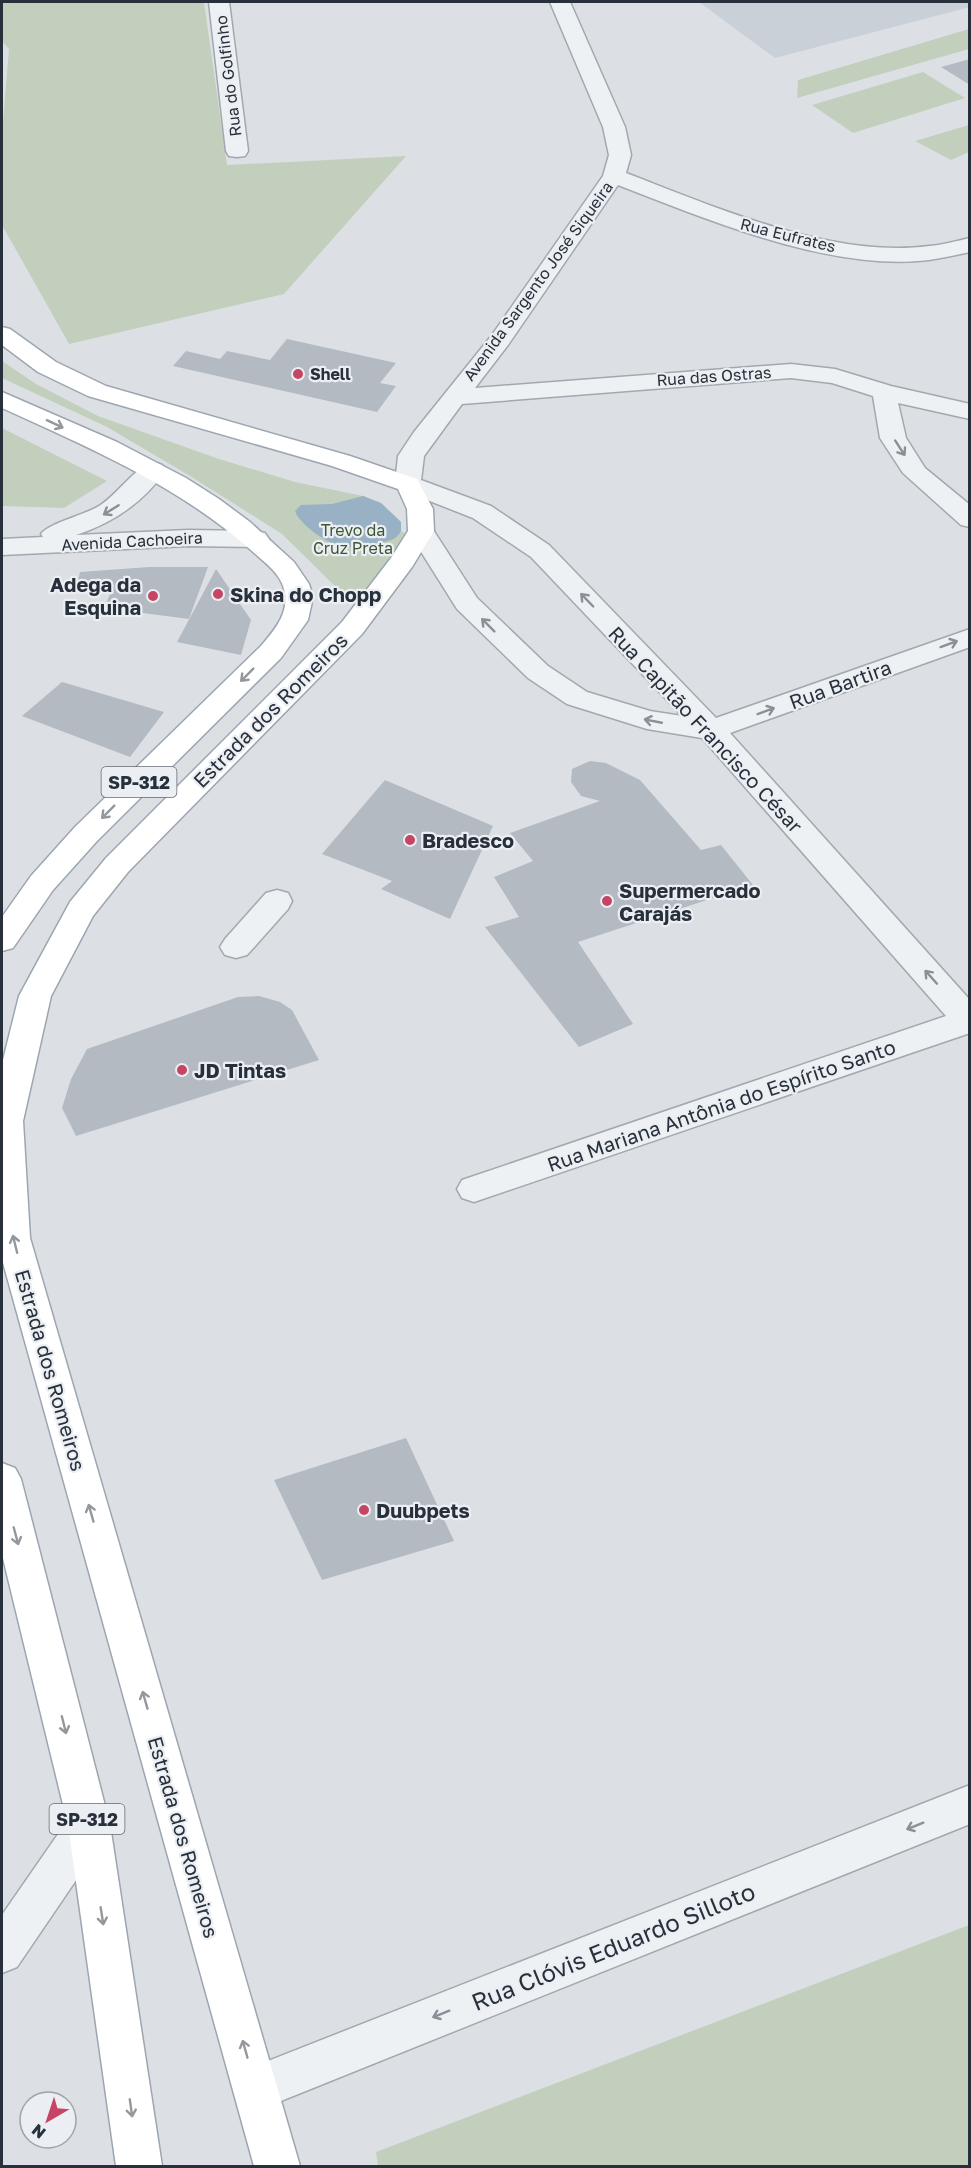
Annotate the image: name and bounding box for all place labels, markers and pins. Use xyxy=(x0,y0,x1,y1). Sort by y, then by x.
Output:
place label: Shell xyxy=(310,364,351,384)
marker: Shell xyxy=(291,367,305,381)
place label: Adega da Esquina xyxy=(50,572,141,619)
place label: Skina do Chopp xyxy=(230,582,381,606)
marker: Skina do Chopp xyxy=(211,587,225,601)
marker: Adega da Esquina xyxy=(146,589,160,603)
place label: Bradesco xyxy=(422,828,514,852)
marker: Bradesco xyxy=(403,833,417,847)
place label: Supermercado Carajás xyxy=(619,878,760,925)
marker: Supermercado Carajás xyxy=(600,894,614,908)
place label: JD Tintas xyxy=(194,1058,286,1082)
marker: JD Tintas xyxy=(175,1063,189,1077)
place label: Duubpets xyxy=(376,1498,470,1522)
marker: Duubpets xyxy=(357,1503,371,1517)

